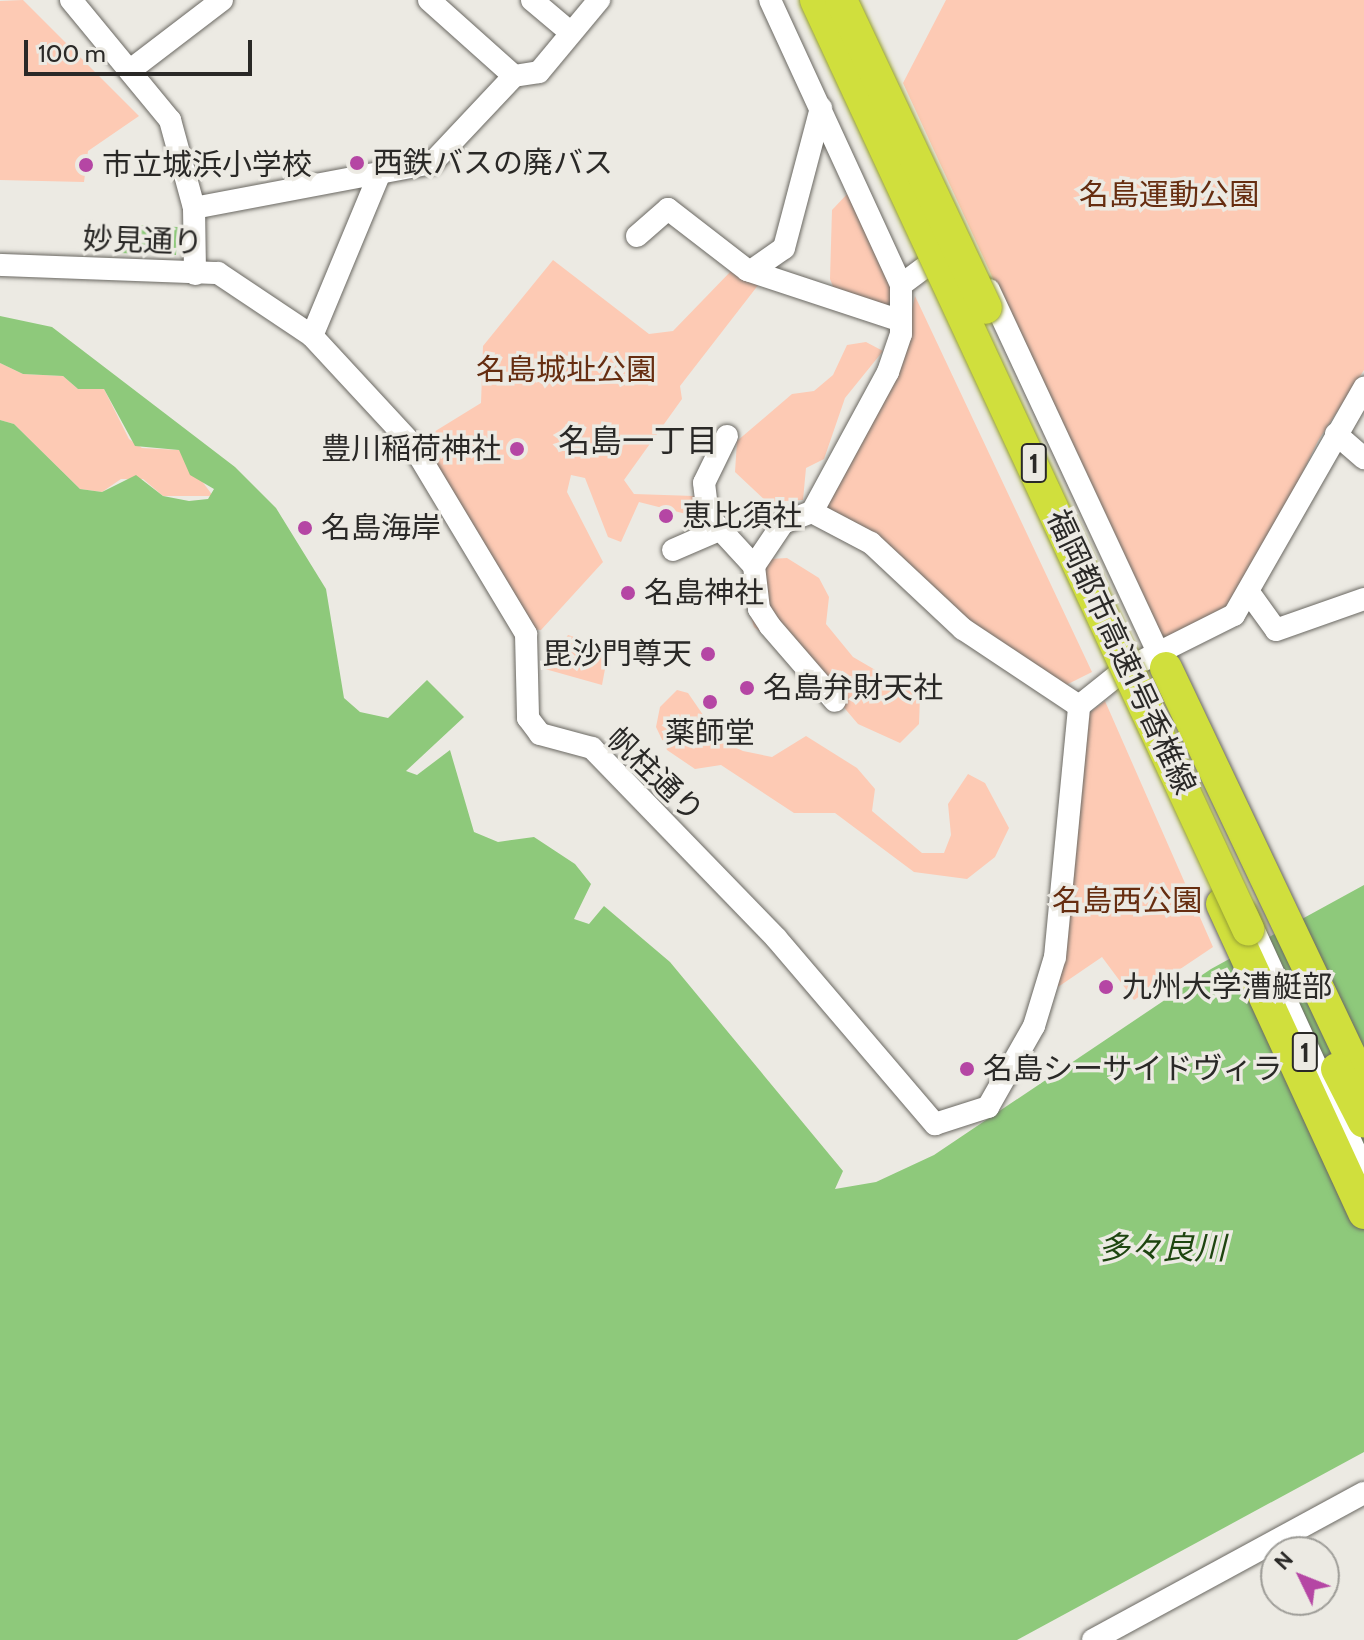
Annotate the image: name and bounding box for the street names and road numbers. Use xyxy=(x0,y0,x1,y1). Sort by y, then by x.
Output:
street label: 妙見通り xyxy=(82,221,204,261)
road number: 1 xyxy=(1020,439,1048,487)
street label: 福岡都市高速1号香椎線 xyxy=(1039,504,1203,800)
street label: 帆柱通り xyxy=(599,720,711,830)
road number: 1 xyxy=(1291,1028,1319,1076)

